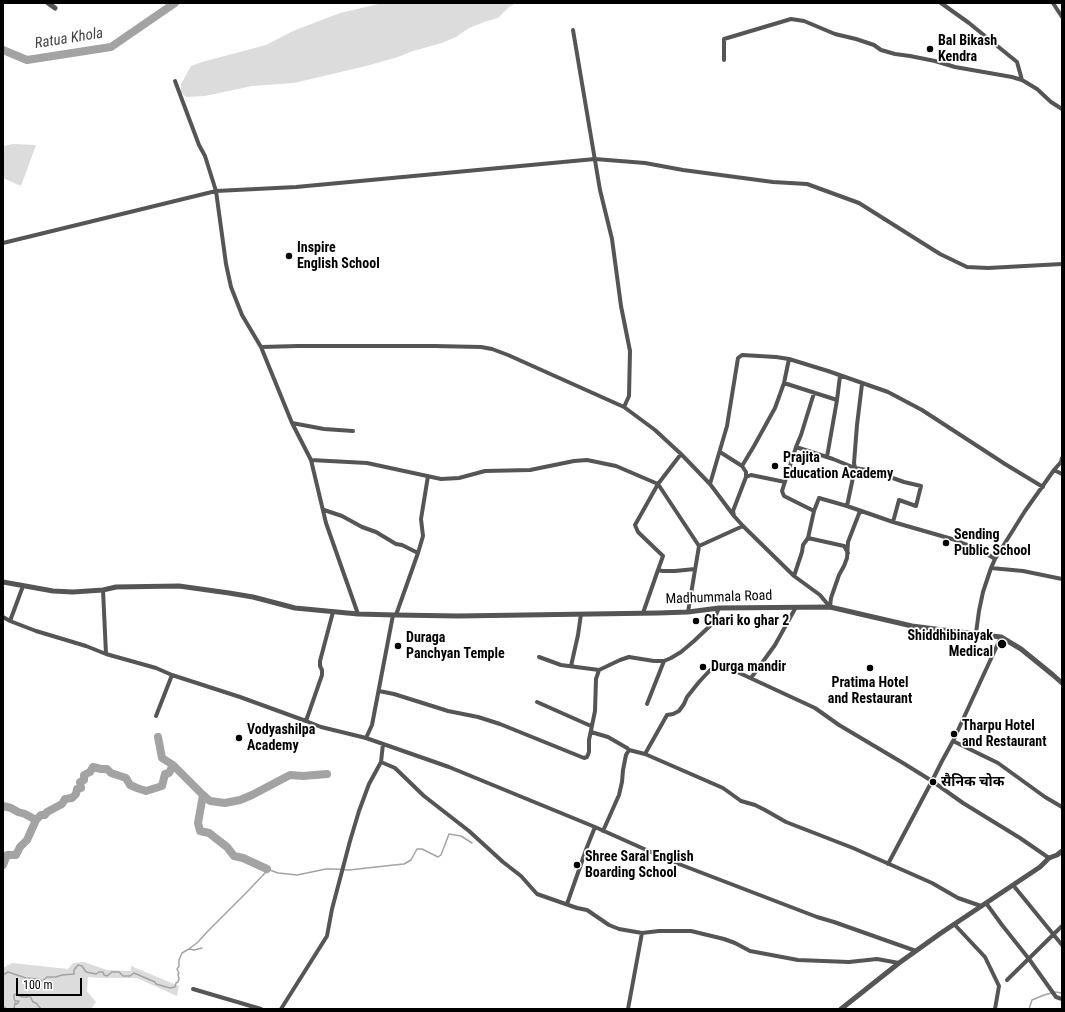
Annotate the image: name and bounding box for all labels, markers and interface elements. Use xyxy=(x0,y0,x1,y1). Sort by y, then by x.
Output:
water label: Ratua Khola xyxy=(34,25,104,53)
place label: Bal Bikash Kendra xyxy=(938,33,997,66)
marker: Bal Bikash Kendra xyxy=(925,44,935,54)
place label: Inspire English School xyxy=(297,240,380,272)
marker: Inspire English School xyxy=(284,251,294,261)
place label: Prajita Education Academy xyxy=(783,450,893,482)
marker: Prajita Education Academy xyxy=(770,461,780,471)
place label: Sending Public School xyxy=(954,527,1031,560)
marker: Sending Public School xyxy=(941,538,951,548)
street label: Madhummala Road xyxy=(665,588,773,608)
place label: Chari ko ghar 2 xyxy=(704,613,789,629)
marker: Chari ko ghar 2 xyxy=(691,616,701,626)
place label: Shiddhibinayak Medical xyxy=(907,628,993,660)
place label: Duraga Panchyan Temple xyxy=(406,630,505,662)
marker: Shiddhibinayak Medical xyxy=(996,638,1008,650)
marker: Duraga Panchyan Temple xyxy=(393,641,403,651)
place label: Durga mandir xyxy=(711,659,786,675)
marker: Durga mandir xyxy=(698,662,708,672)
marker: Pratima Hotel and Restaurant xyxy=(865,663,875,673)
place label: Pratima Hotel and Restaurant xyxy=(828,675,912,708)
place label: Tharpu Hotel and Restaurant xyxy=(962,718,1046,750)
place label: Vodyashilpa Academy xyxy=(247,722,315,754)
marker: Tharpu Hotel and Restaurant xyxy=(949,729,959,739)
marker: Vodyashilpa Academy xyxy=(234,733,244,743)
place label: सैनिक चोक xyxy=(941,774,1004,790)
marker: सैनिक चोक xyxy=(928,777,938,787)
place label: Shree Saral English Boarding School xyxy=(585,849,694,882)
marker: Shree Saral English Boarding School xyxy=(572,860,582,870)
scale bar xyxy=(18,970,84,996)
text: 100 m xyxy=(23,978,53,992)

